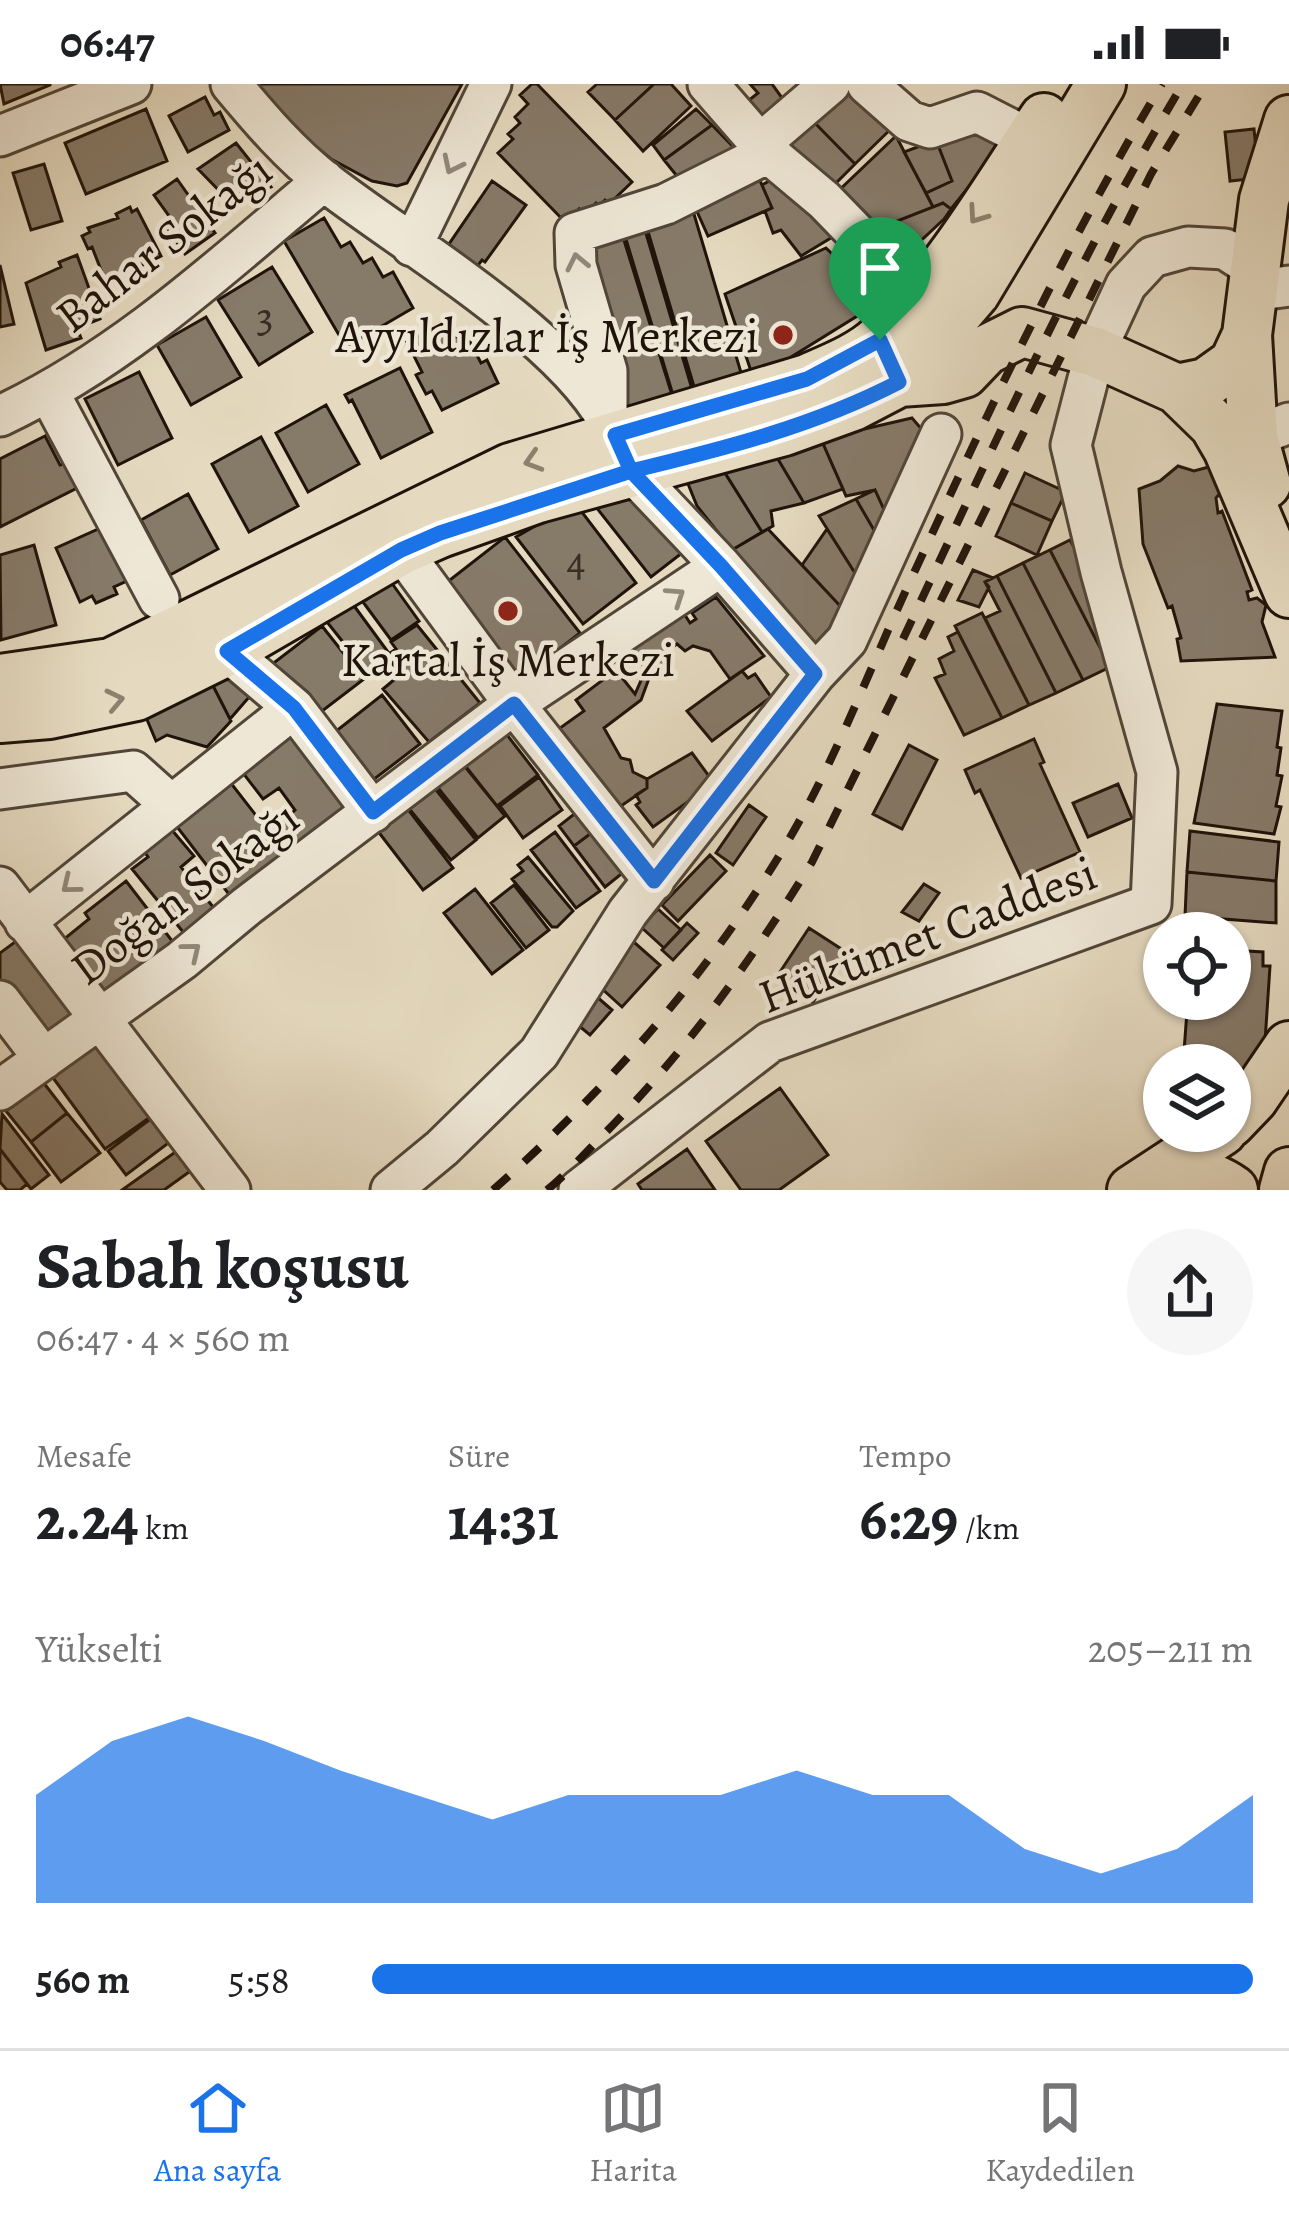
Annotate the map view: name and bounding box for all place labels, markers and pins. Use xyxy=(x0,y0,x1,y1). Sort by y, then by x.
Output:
pin xyxy=(829,217,931,340)
place label: Ayyıldızlar İş Merkezi xyxy=(335,303,759,369)
marker: Ayyıldızlar İş Merkezi xyxy=(770,322,796,348)
marker: Kartal İş Merkezi xyxy=(495,598,521,624)
place label: Kartal İş Merkezi xyxy=(341,627,675,693)

